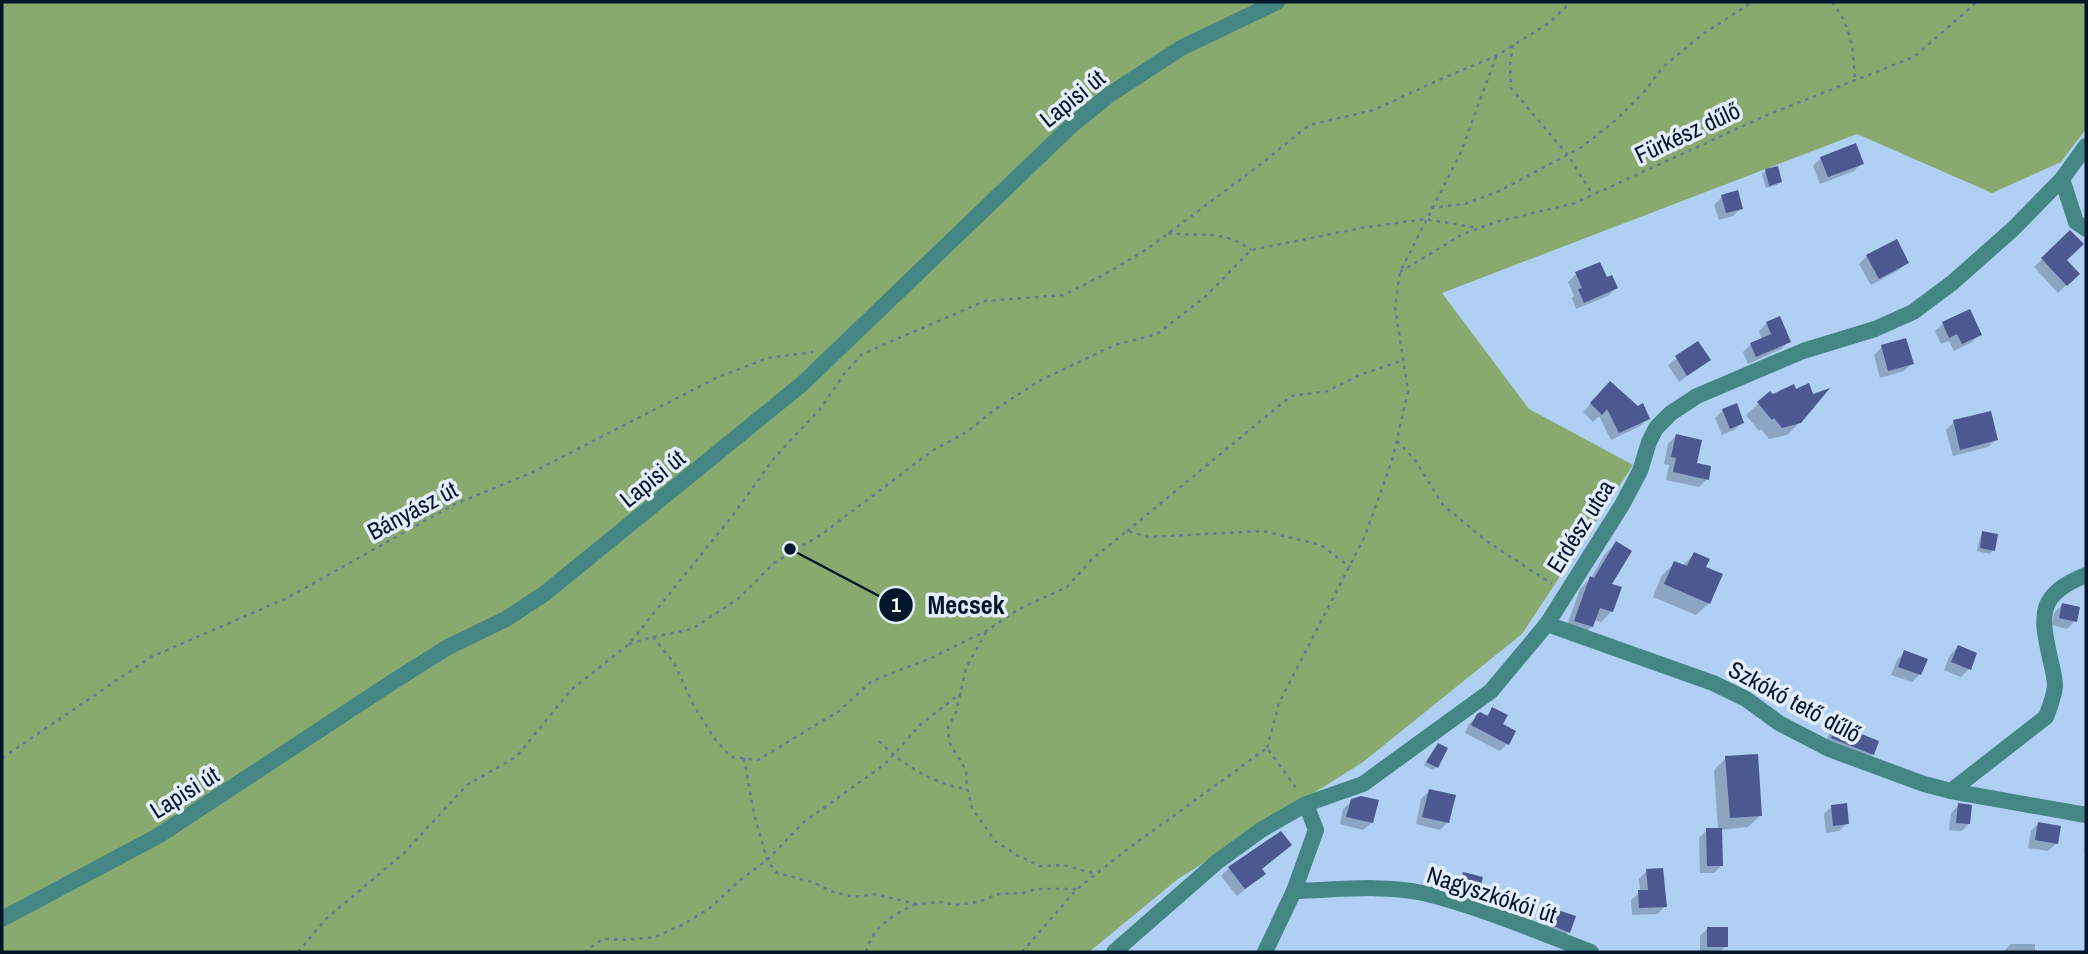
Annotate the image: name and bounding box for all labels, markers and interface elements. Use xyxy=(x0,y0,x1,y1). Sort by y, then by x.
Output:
street label: Lapisi út xyxy=(1033,61,1112,134)
street label: Fürkész dűlő xyxy=(1629,94,1745,170)
street label: Lapisi út xyxy=(613,441,692,514)
street label: Bányász út xyxy=(361,473,463,547)
street label: Erdész utca xyxy=(1539,473,1621,579)
callout: Mecsek xyxy=(878,582,1018,629)
text: Mecsek xyxy=(927,587,1005,622)
text: 1 xyxy=(891,590,901,619)
street label: Szkókó tető dűlő xyxy=(1723,653,1867,749)
street label: Lapisi út xyxy=(144,758,225,826)
street label: Nagyszkókói út xyxy=(1423,858,1561,930)

